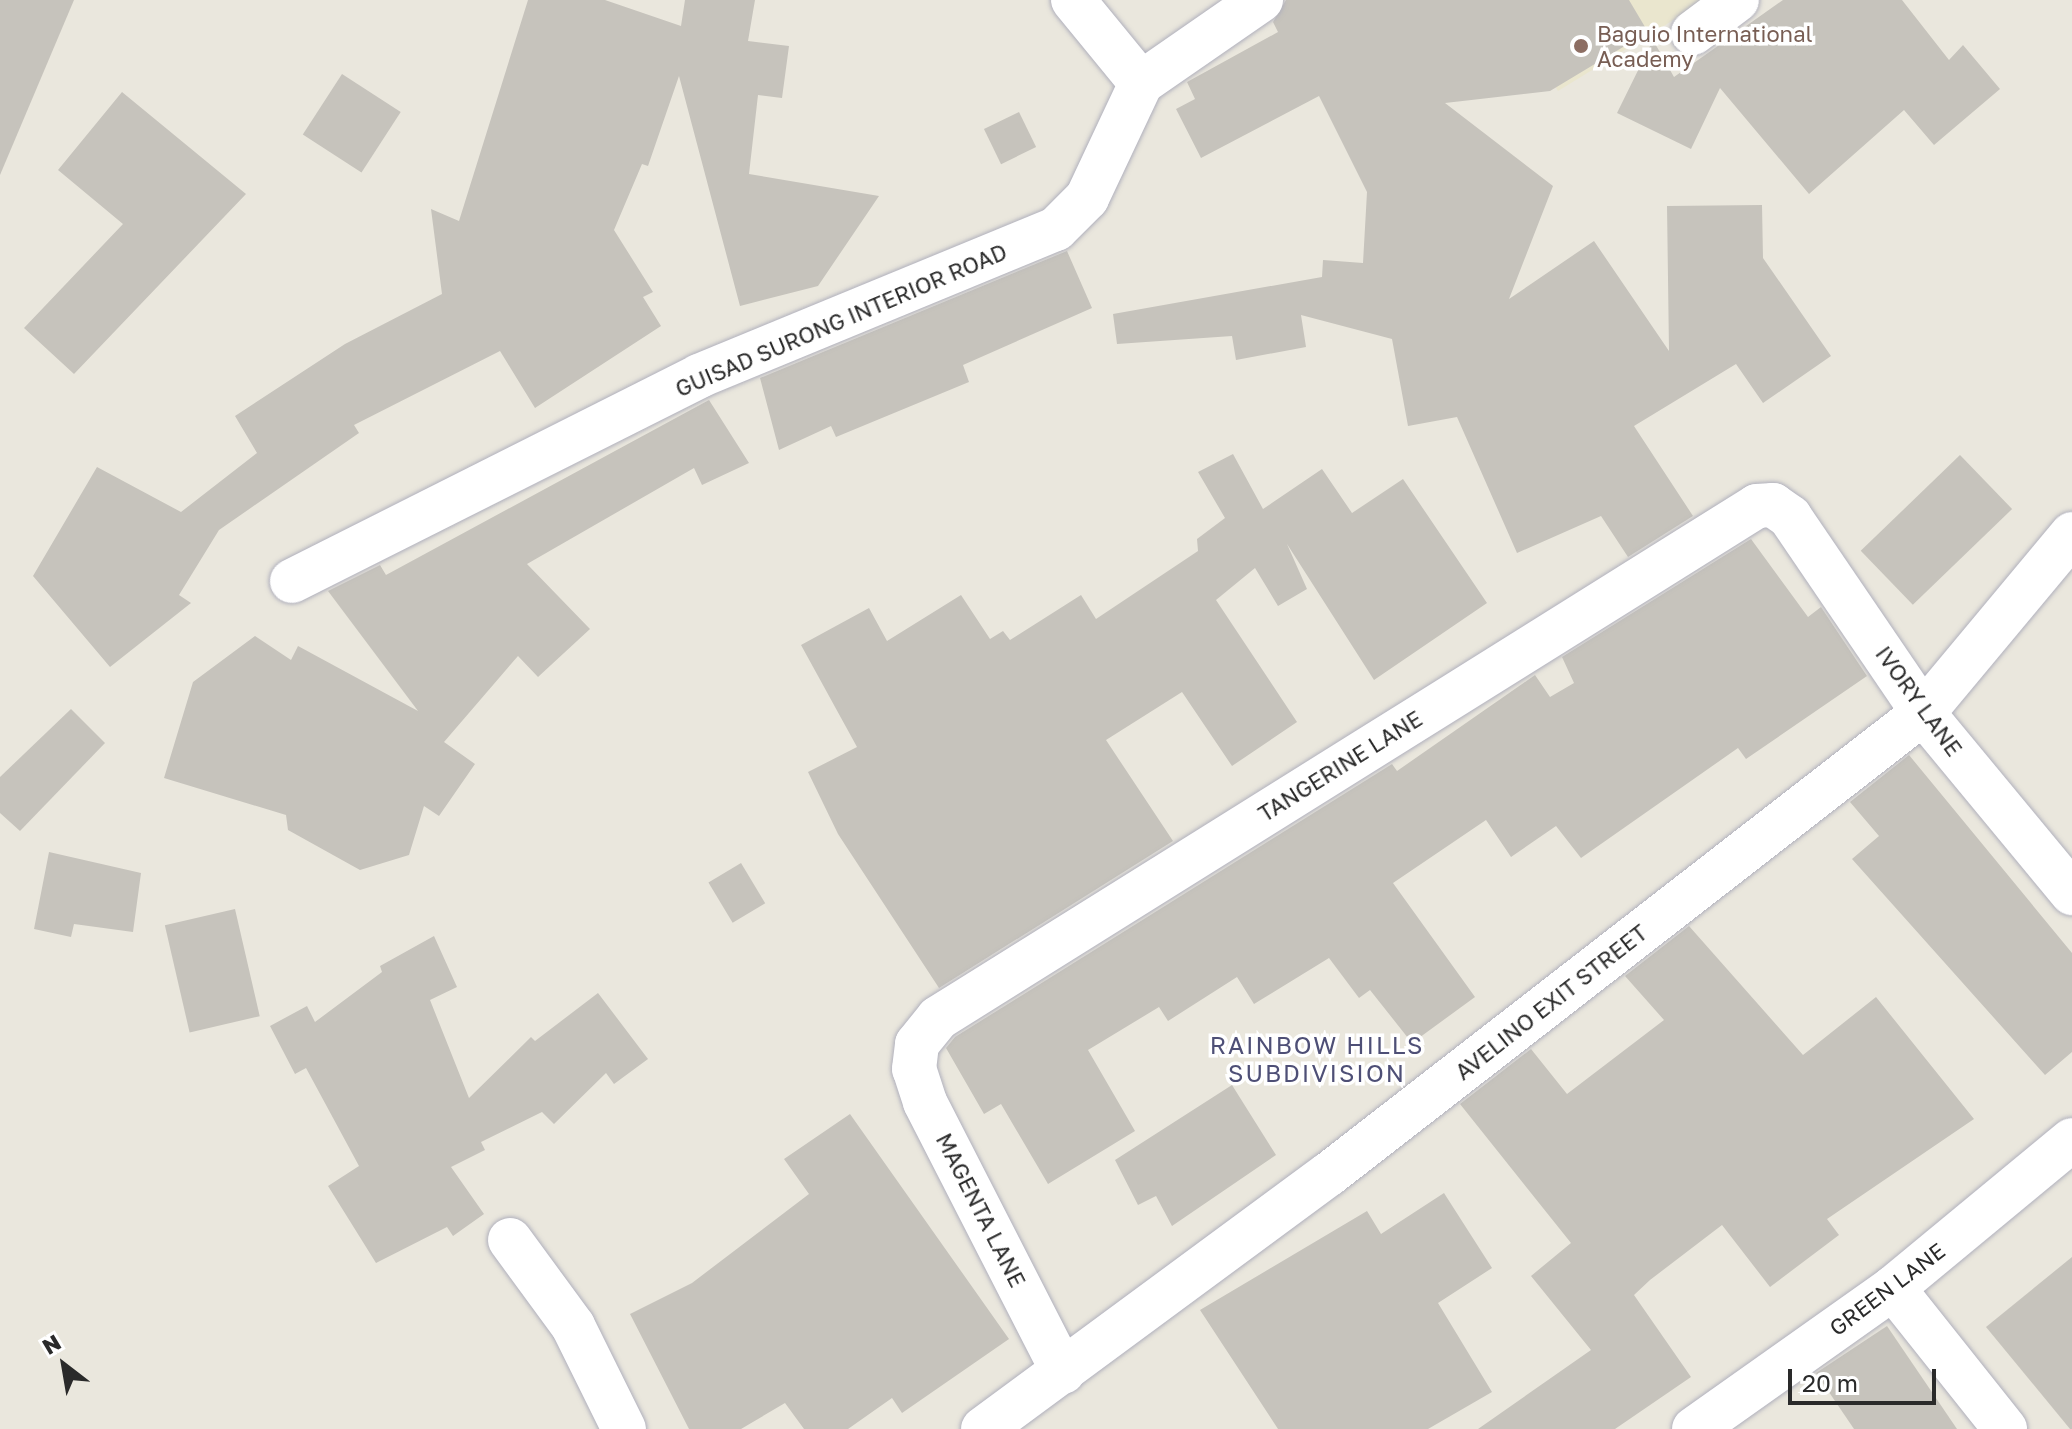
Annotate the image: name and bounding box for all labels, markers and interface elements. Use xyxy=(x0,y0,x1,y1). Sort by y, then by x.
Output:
place label: Baguio International Academy xyxy=(1597,20,1813,72)
marker: Baguio International Academy xyxy=(1572,37,1590,55)
street label: GUISAD SURONG INTERIOR ROAD xyxy=(671,238,1011,402)
street label: IVORY LANE xyxy=(1870,641,1968,761)
street label: TANGERINE LANE xyxy=(1253,705,1427,827)
street label: AVELINO EXIT STREET xyxy=(1450,919,1652,1085)
district label: RAINBOW HILLS SUBDIVISION xyxy=(1210,1031,1424,1087)
street label: MAGENTA LANE xyxy=(931,1129,1031,1291)
street label: GREEN LANE xyxy=(1824,1237,1950,1341)
north arrow xyxy=(24,1325,104,1405)
text: N xyxy=(37,1328,65,1360)
scale bar xyxy=(1792,1353,1940,1403)
text: 20 m xyxy=(1802,1368,1858,1397)

